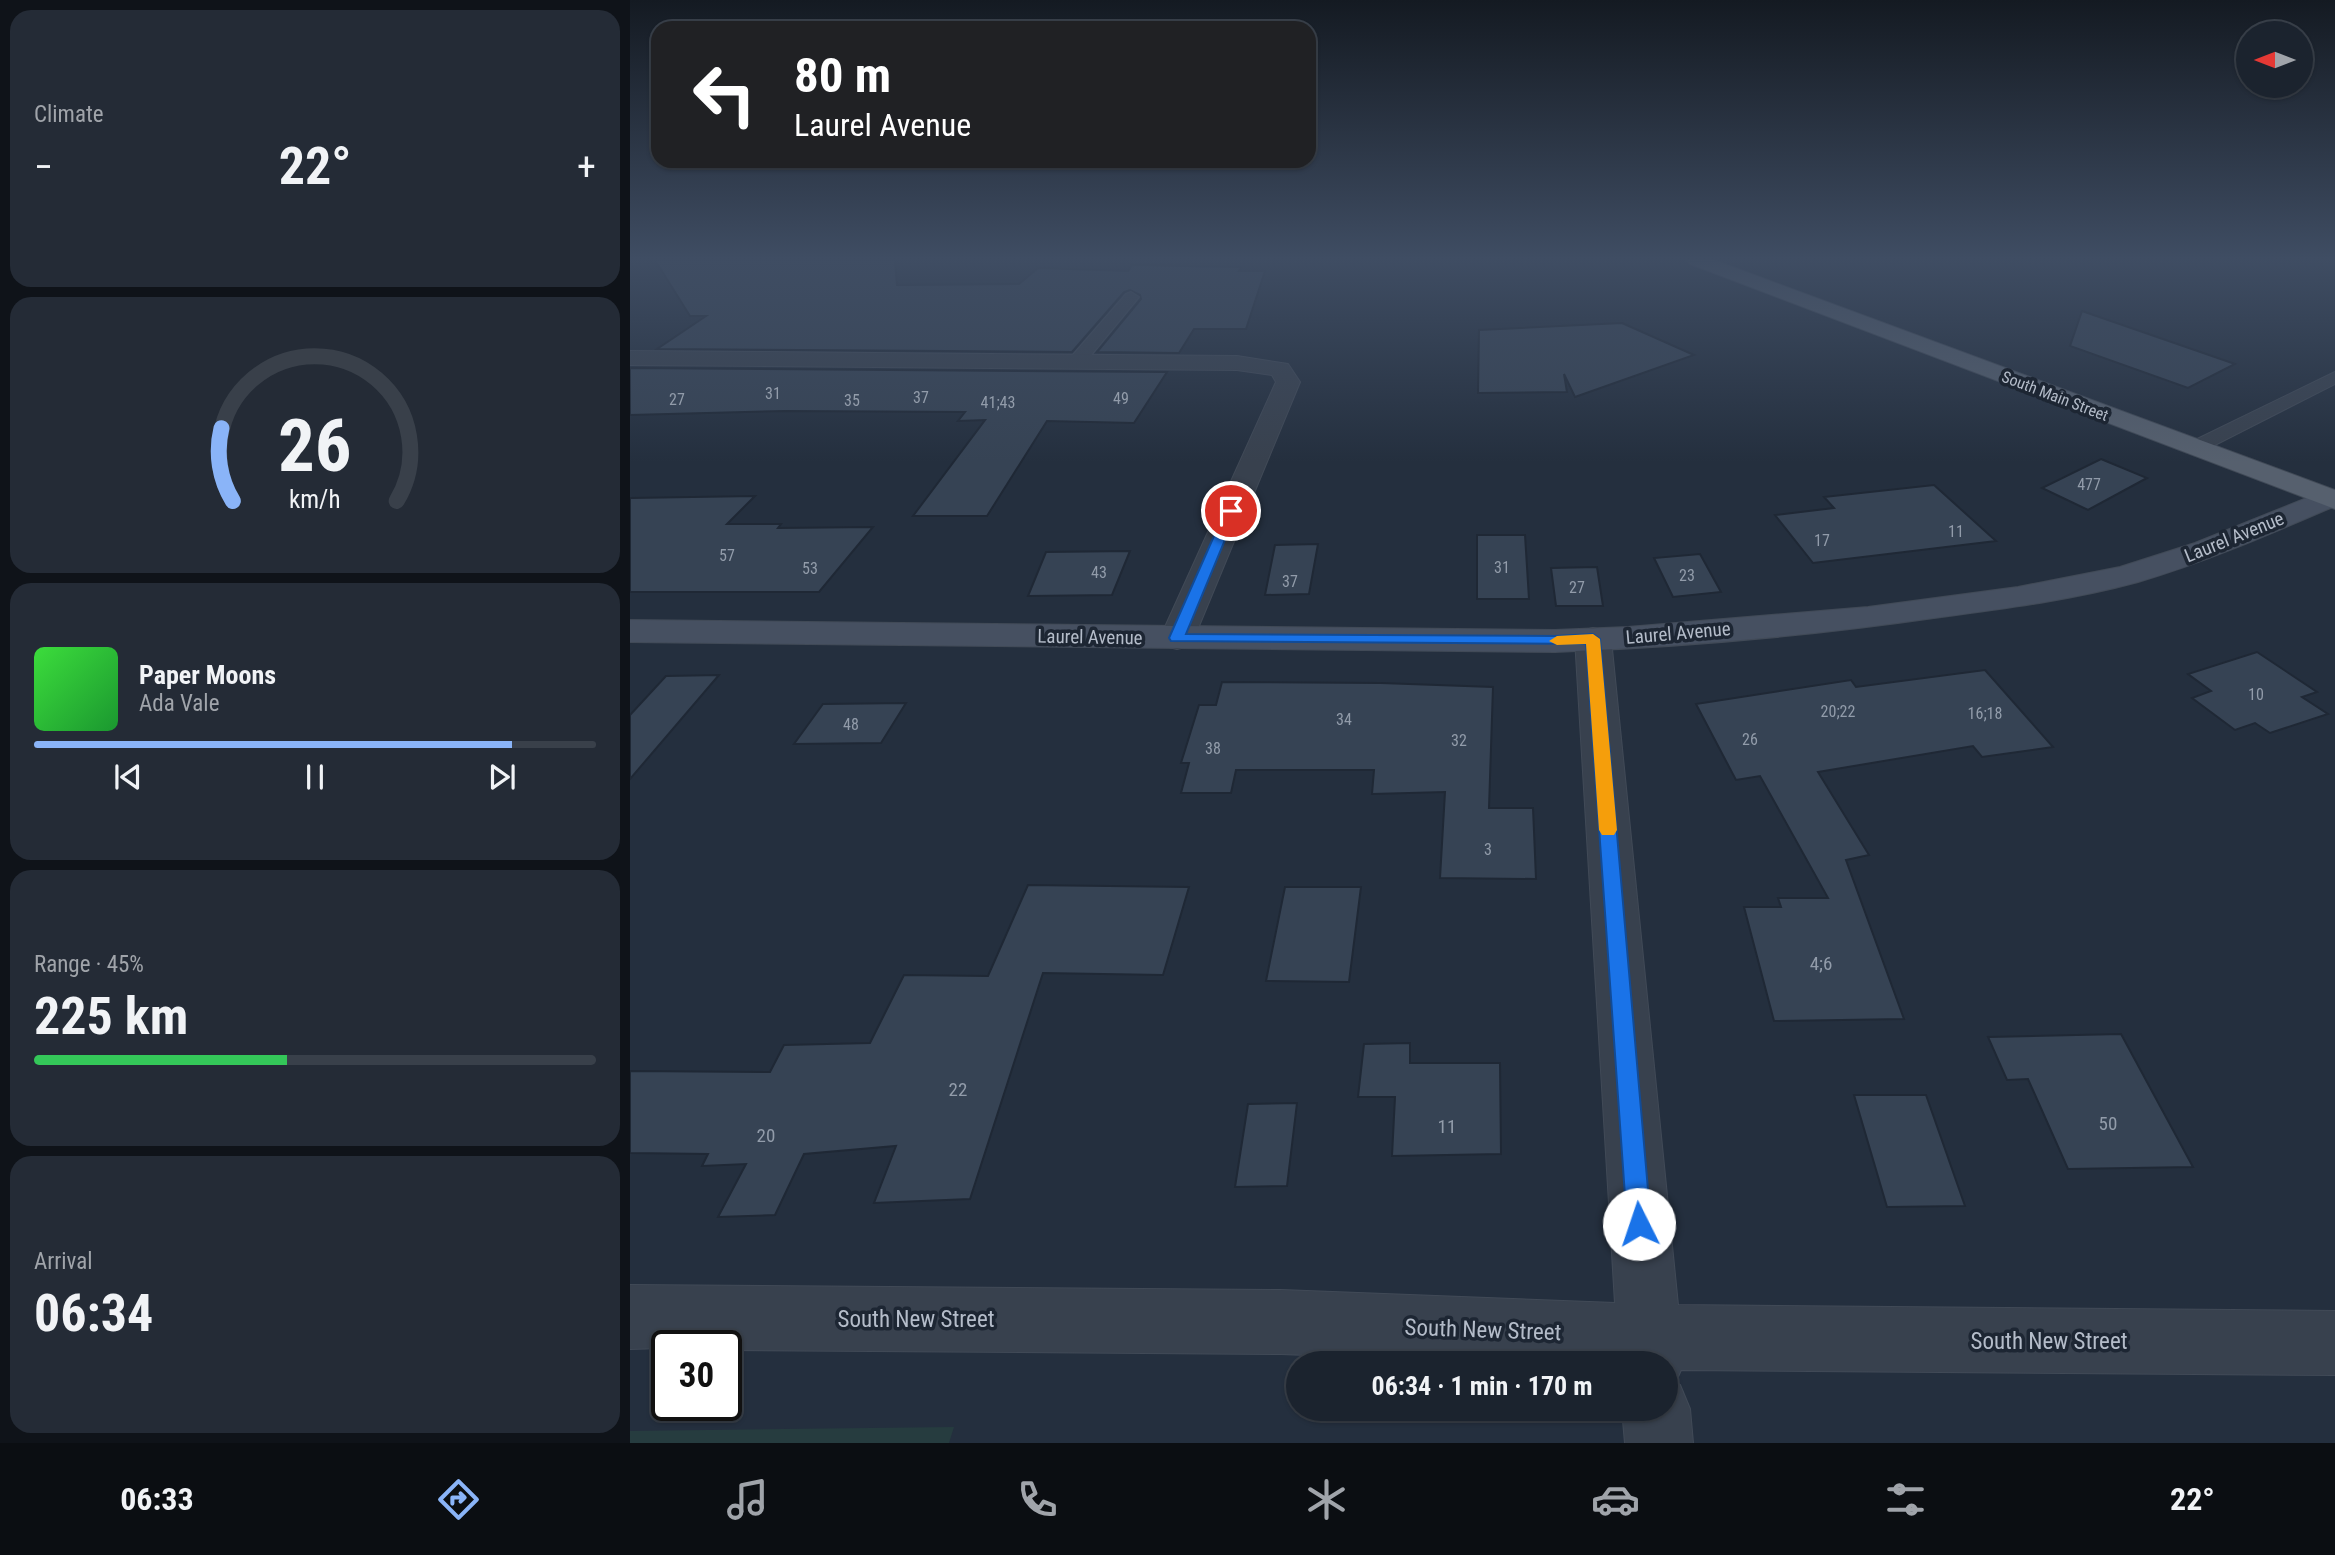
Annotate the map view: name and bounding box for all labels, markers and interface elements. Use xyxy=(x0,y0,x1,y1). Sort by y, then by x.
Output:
north arrow xyxy=(2236,21,2314,98)
map controls xyxy=(2236,21,2313,98)
text: 80 m xyxy=(794,47,891,104)
icon: left xyxy=(679,49,770,140)
text: Climate xyxy=(34,101,104,128)
text: Laurel Avenue xyxy=(794,106,971,144)
text: 22° xyxy=(279,136,351,197)
text: − xyxy=(34,145,53,189)
text: + xyxy=(577,145,596,189)
street label: South Main Street xyxy=(1999,367,2111,425)
house number: 31 xyxy=(765,384,781,403)
house number: 37 xyxy=(913,388,929,407)
house number: 49 xyxy=(1113,389,1129,408)
house number: 27 xyxy=(669,390,685,409)
house number: 35 xyxy=(844,391,860,410)
house number: 41;43 xyxy=(981,393,1015,412)
text: 26 xyxy=(278,403,352,489)
house number: 477 xyxy=(2077,475,2101,494)
pin xyxy=(1201,481,1261,541)
text: km/h xyxy=(289,485,341,514)
icon: arrive xyxy=(1212,492,1250,530)
street label: Laurel Avenue xyxy=(2181,507,2287,567)
house number: 11 xyxy=(1948,522,1964,541)
house number: 17 xyxy=(1814,531,1830,550)
house number: 57 xyxy=(719,546,735,565)
house number: 31 xyxy=(1494,558,1510,577)
house number: 53 xyxy=(802,559,818,578)
house number: 43 xyxy=(1091,563,1107,582)
house number: 23 xyxy=(1679,566,1695,585)
house number: 37 xyxy=(1282,572,1298,591)
house number: 27 xyxy=(1569,578,1585,597)
street label: Laurel Avenue xyxy=(1625,617,1732,649)
street label: Laurel Avenue xyxy=(1037,625,1143,649)
text: Paper Moons xyxy=(139,660,276,690)
house number: 10 xyxy=(2248,685,2264,704)
text: Ada Vale xyxy=(139,690,219,717)
house number: 20;22 xyxy=(1821,702,1856,721)
house number: 16;18 xyxy=(1968,704,2002,723)
house number: 34 xyxy=(1336,710,1352,729)
house number: 48 xyxy=(843,715,859,734)
house number: 26 xyxy=(1742,730,1758,749)
house number: 32 xyxy=(1451,731,1467,750)
house number: 38 xyxy=(1205,739,1221,758)
icon: previous xyxy=(109,758,147,796)
icon: pause xyxy=(296,758,334,796)
icon: next xyxy=(483,758,521,796)
house number: 3 xyxy=(1484,840,1492,859)
text: Range · 45% xyxy=(34,951,144,978)
house number: 4;6 xyxy=(1810,952,1832,975)
text: 225 km xyxy=(34,986,188,1047)
house number: 22 xyxy=(949,1078,967,1101)
house number: 50 xyxy=(2099,1112,2117,1135)
house number: 11 xyxy=(1438,1115,1456,1138)
house number: 20 xyxy=(757,1124,775,1147)
position arrow xyxy=(1602,1187,1676,1261)
text: Arrival xyxy=(34,1248,93,1275)
text: 06:34 xyxy=(34,1283,153,1344)
street label: South New Street xyxy=(838,1306,994,1333)
street label: South New Street xyxy=(1404,1314,1562,1346)
street label: South New Street xyxy=(1971,1328,2127,1355)
speed limit sign: 30 xyxy=(651,1330,742,1421)
text: 06:34 · 1 min · 170 m xyxy=(1372,1371,1592,1401)
icon: directions xyxy=(434,1475,483,1524)
icon: music xyxy=(723,1475,772,1524)
icon: phone xyxy=(1013,1475,1062,1524)
icon: climate xyxy=(1302,1475,1351,1524)
icon: car xyxy=(1591,1475,1640,1524)
icon: filters xyxy=(1881,1475,1930,1524)
text: 06:33 xyxy=(120,1480,194,1518)
text: 22° xyxy=(2170,1480,2215,1518)

